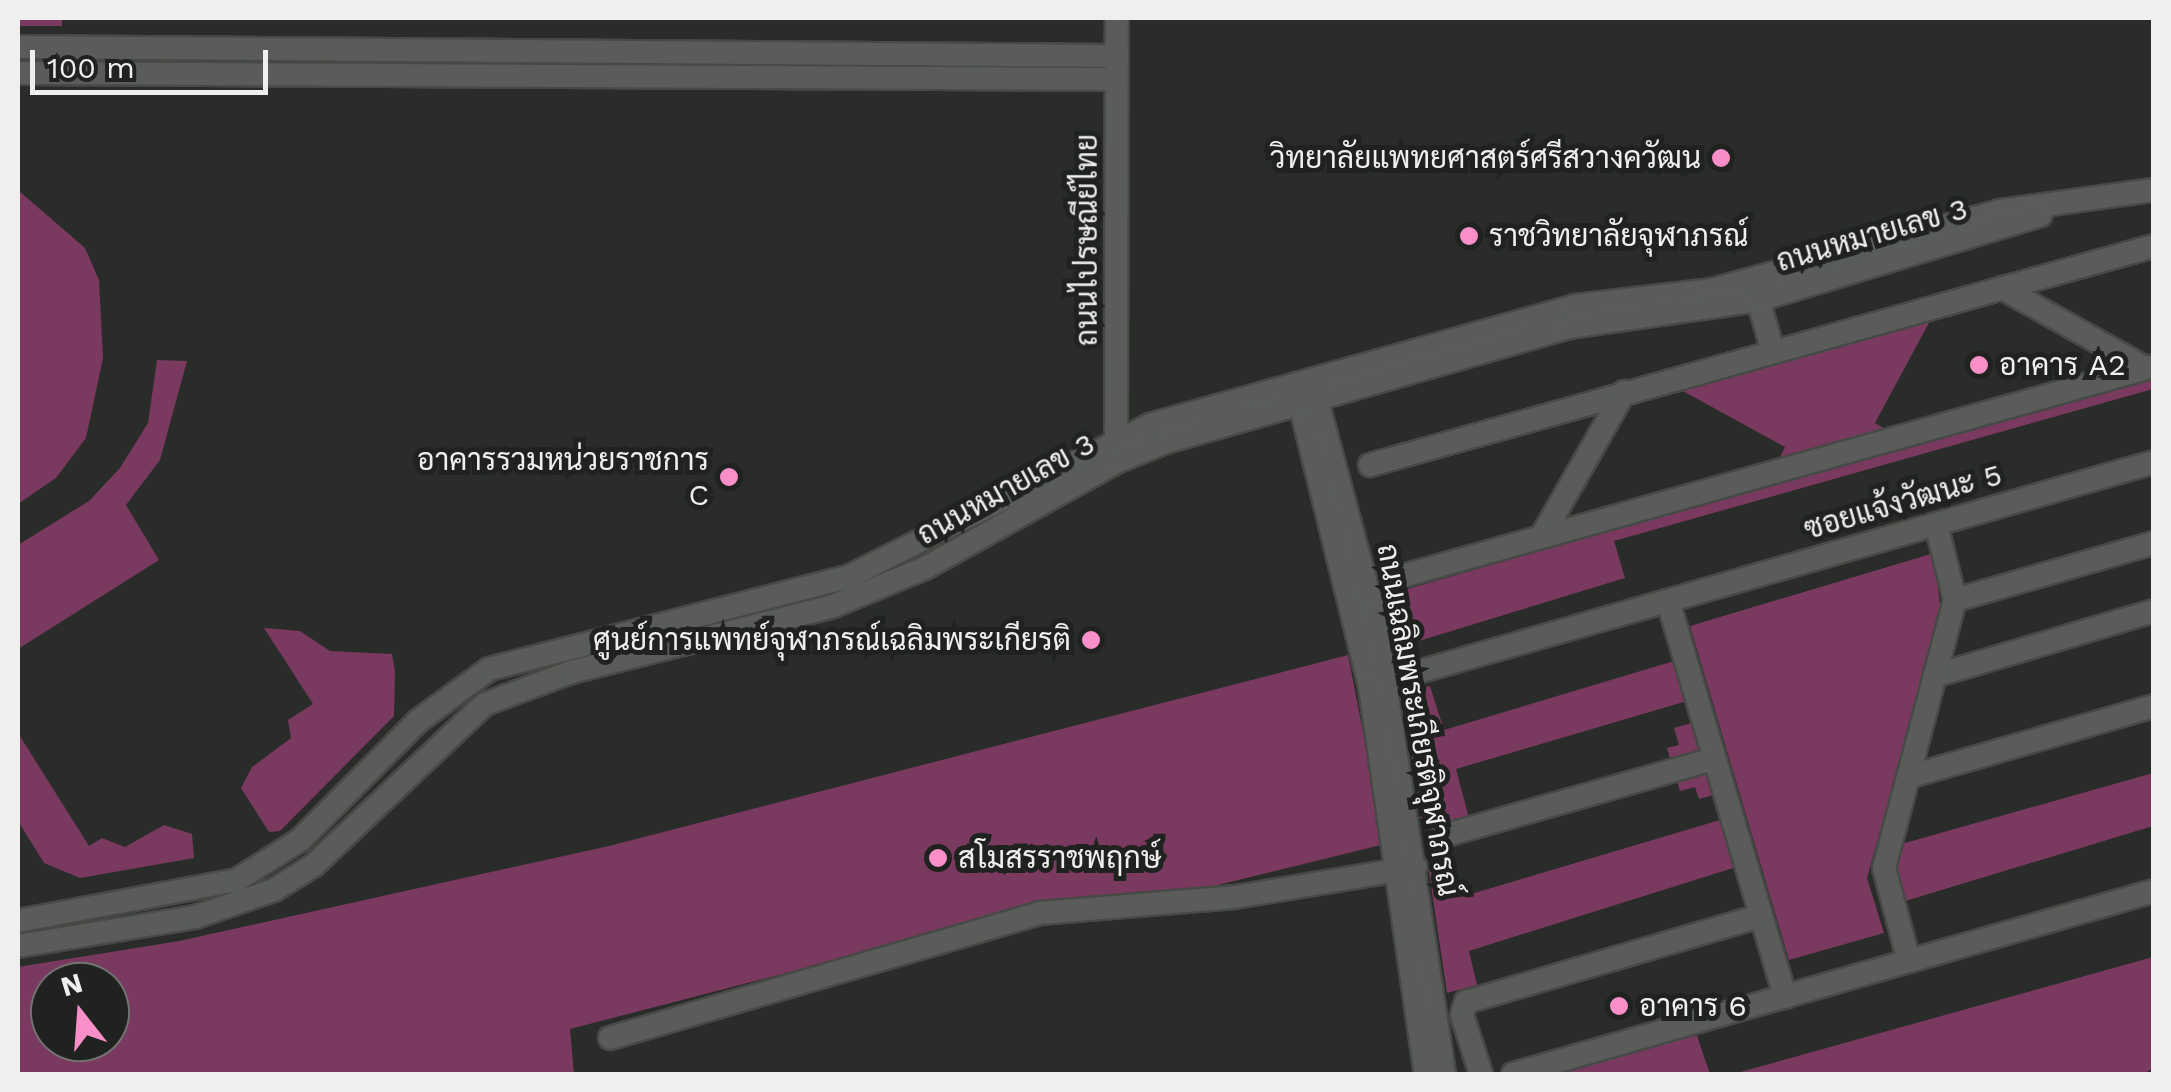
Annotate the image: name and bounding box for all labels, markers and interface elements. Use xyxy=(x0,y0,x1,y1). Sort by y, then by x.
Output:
scale bar xyxy=(35,30,272,92)
text: 100 m xyxy=(47,50,135,85)
street label: ถนนไปรษณีย์ไทย xyxy=(1069,134,1105,346)
place label: วิทยาลัยแพทยศาสตร์ศรีสวางควัฒน xyxy=(1270,140,1701,176)
marker: วิทยาลัยแพทยศาสตร์ศรีสวางควัฒน xyxy=(1710,147,1732,169)
street label: ถนนหมายเลข 3 xyxy=(1772,191,1972,279)
place label: ราชวิทยาลัยจุฬาภรณ์ xyxy=(1489,218,1748,254)
marker: ราชวิทยาลัยจุฬาภรณ์ xyxy=(1458,225,1480,247)
place label: อาคาร A2 xyxy=(1999,347,2126,383)
marker: อาคาร A2 xyxy=(1968,354,1990,376)
street label: ถนนหมายเลข 3 xyxy=(911,425,1101,553)
place label: อาคารรวมหน่วยราชการ C xyxy=(417,442,709,512)
street label: ซอยแจ้งวัฒนะ 5 xyxy=(1800,457,2006,547)
marker: อาคารรวมหน่วยราชการ C xyxy=(718,466,740,488)
street label: ถนนเฉลิมพระเกียรติจุฬาภรณ์ xyxy=(1369,541,1467,899)
place label: ศูนย์การแพทย์จุฬาภรณ์เฉลิมพระเกียรติ xyxy=(593,622,1071,658)
marker: ศูนย์การแพทย์จุฬาภรณ์เฉลิมพระเกียรติ xyxy=(1080,629,1102,651)
place label: สโมสรราชพฤกษ์ xyxy=(958,840,1161,876)
marker: สโมสรราชพฤกษ์ xyxy=(927,847,949,869)
north arrow xyxy=(30,962,130,1062)
text: N xyxy=(57,966,86,1004)
place label: อาคาร 6 xyxy=(1639,988,1747,1024)
marker: อาคาร 6 xyxy=(1608,995,1630,1017)

